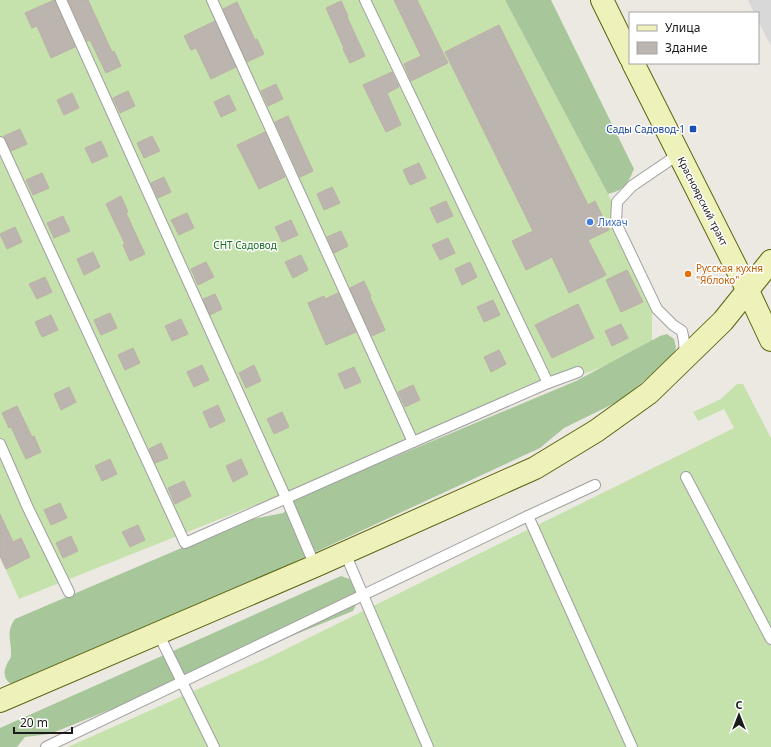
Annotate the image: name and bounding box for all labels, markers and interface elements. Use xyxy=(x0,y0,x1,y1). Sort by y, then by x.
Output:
legend xyxy=(629,12,759,64)
text: Улица xyxy=(665,19,700,36)
text: Здание xyxy=(665,39,708,56)
place label: Сады Садовод-1 xyxy=(606,122,685,136)
marker: Сады Садовод-1 xyxy=(688,124,698,134)
street label: Красноярский тракт xyxy=(674,154,732,248)
place label: Лихач xyxy=(598,215,628,229)
marker: Лихач xyxy=(585,217,595,227)
park label: СНТ Садовод xyxy=(213,238,277,252)
place label: Русская кухня "Яблоко" xyxy=(696,261,763,287)
marker: Русская кухня "Яблоко" xyxy=(683,269,693,279)
north arrow xyxy=(719,695,759,735)
text: С xyxy=(735,697,743,712)
scale bar xyxy=(14,709,72,735)
text: 20 m xyxy=(20,714,48,731)

